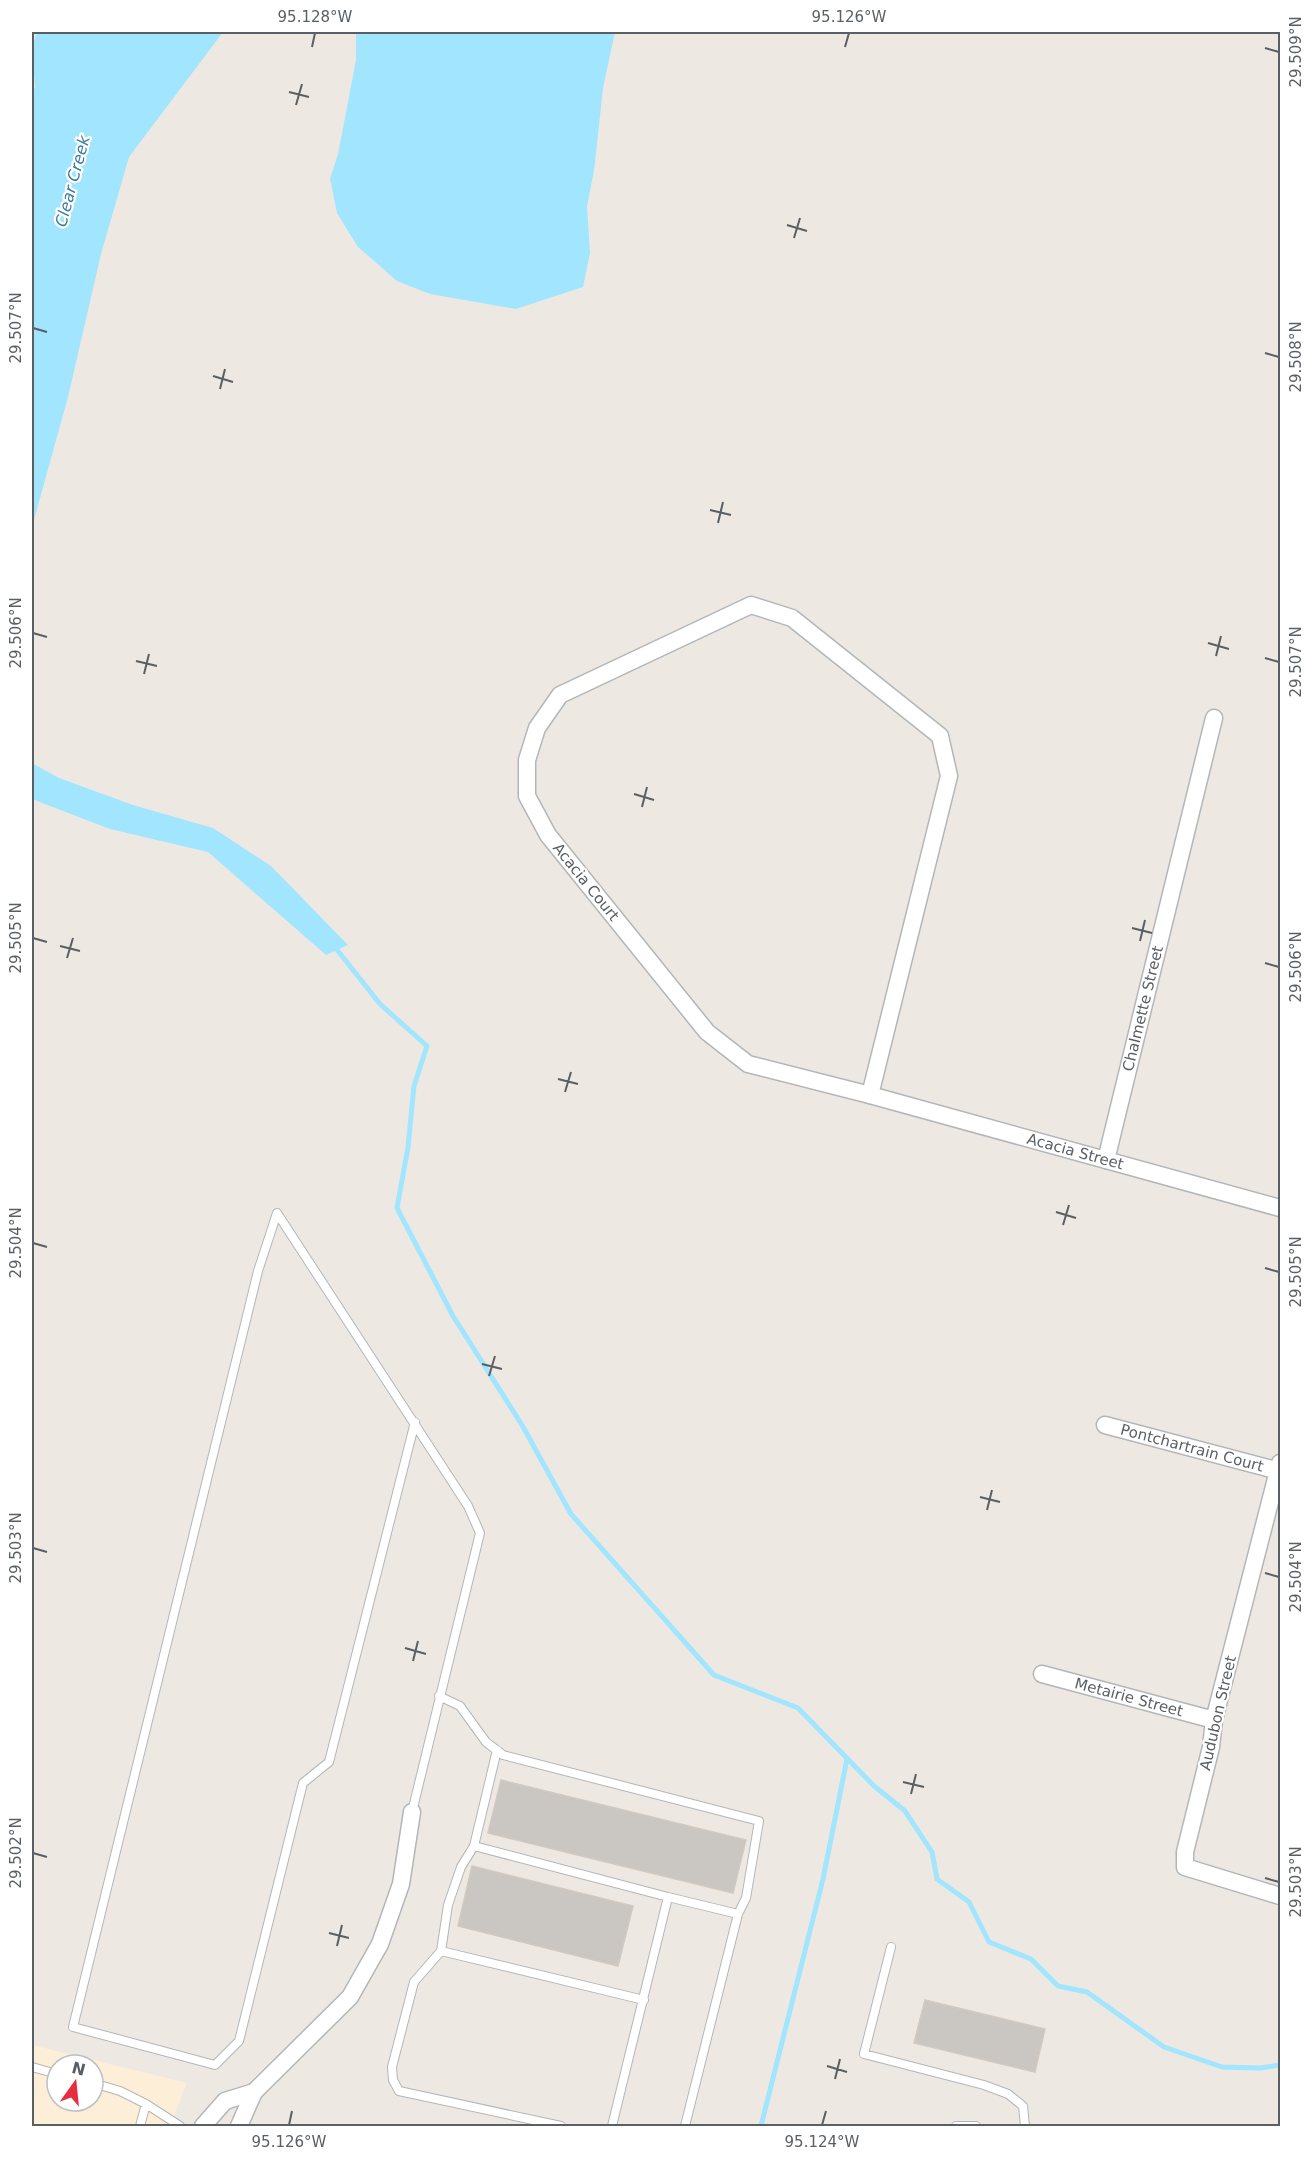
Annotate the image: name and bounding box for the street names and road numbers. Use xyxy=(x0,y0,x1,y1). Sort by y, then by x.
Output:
street label: Acacia Court xyxy=(549,839,623,925)
street label: Chalmette Street xyxy=(1119,944,1167,1073)
street label: Acacia Street xyxy=(1025,1130,1126,1174)
street label: Pontchartrain Court xyxy=(1119,1420,1266,1476)
street label: Audubon Street xyxy=(1196,1654,1240,1772)
street label: Metairie Street xyxy=(1073,1674,1185,1720)

